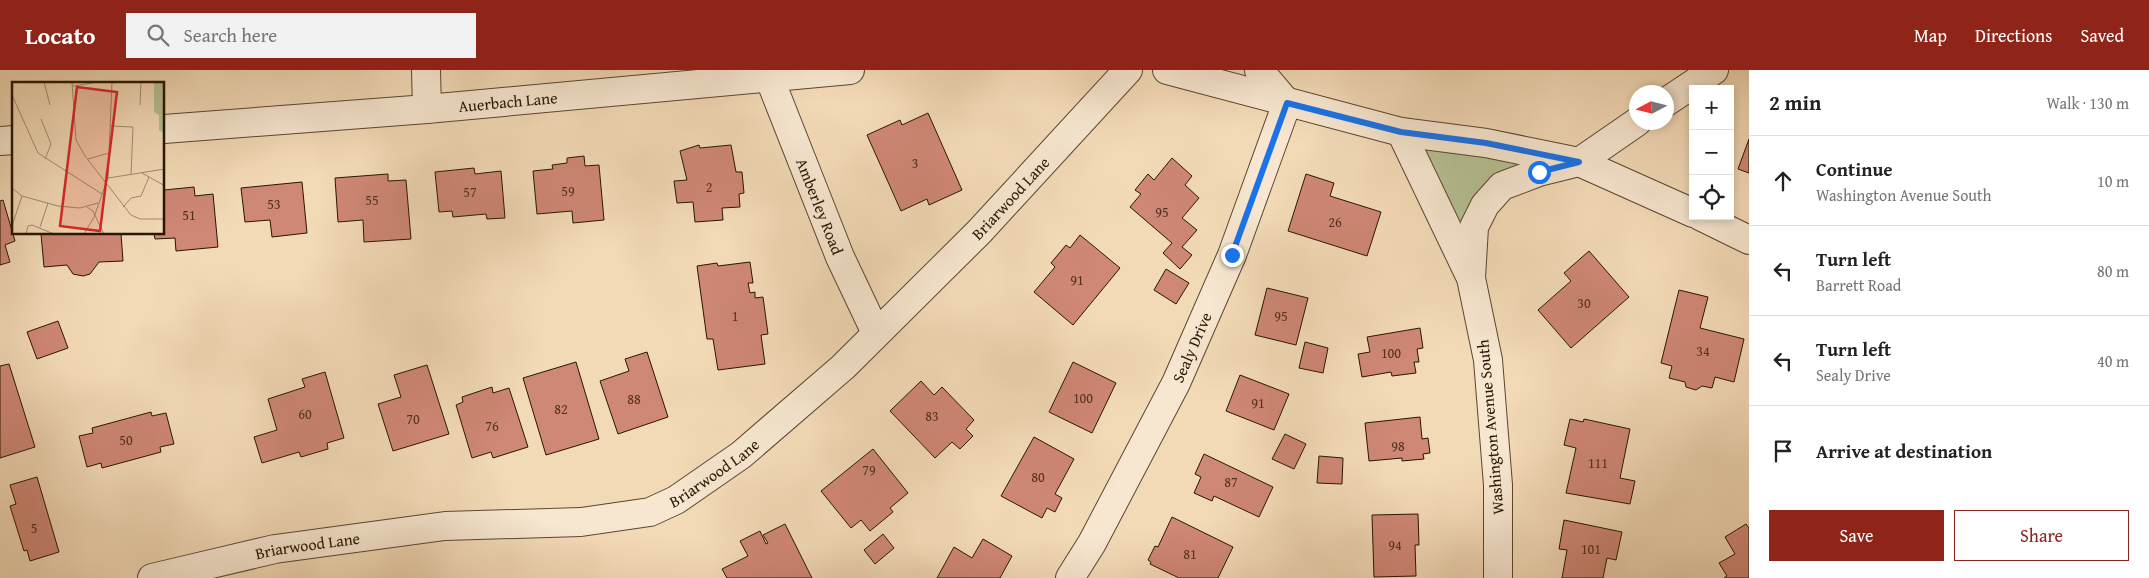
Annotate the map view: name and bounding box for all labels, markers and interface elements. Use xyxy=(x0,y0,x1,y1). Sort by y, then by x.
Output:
search box xyxy=(126,13,476,58)
text: Locato xyxy=(25,18,96,53)
icon: search xyxy=(144,21,172,49)
text: Search here xyxy=(184,21,277,49)
text: Map xyxy=(1914,22,1947,49)
text: Directions xyxy=(1975,22,2052,49)
text: Saved xyxy=(2080,22,2124,49)
inset map xyxy=(12,82,165,235)
street label: Auerbach Lane xyxy=(457,85,559,118)
north arrow xyxy=(1629,85,1674,130)
map controls xyxy=(1689,85,1734,220)
button: + xyxy=(1689,85,1734,130)
text: 2 min xyxy=(1769,87,1821,118)
text: Walk · 130 m xyxy=(2046,91,2129,115)
button: − xyxy=(1689,130,1734,175)
street label: Briarwood Lane xyxy=(966,151,1055,245)
house number: 3 xyxy=(912,153,918,173)
street label: Amberley Road xyxy=(790,154,850,259)
text: Continue xyxy=(1816,155,1893,183)
route start xyxy=(1528,161,1551,184)
icon: ahead xyxy=(1769,167,1797,195)
text: 10 m xyxy=(2097,169,2129,193)
button: locate xyxy=(1689,175,1734,220)
house number: 2 xyxy=(706,177,712,197)
house number: 59 xyxy=(561,181,575,201)
house number: 57 xyxy=(463,182,477,202)
text: Washington Avenue South xyxy=(1816,183,1992,207)
house number: 55 xyxy=(365,190,379,210)
house number: 53 xyxy=(267,194,281,214)
house number: 95 xyxy=(1155,202,1169,222)
house number: 51 xyxy=(182,205,196,225)
house number: 26 xyxy=(1328,212,1342,232)
route end xyxy=(1221,244,1244,267)
text: Turn left xyxy=(1816,245,1891,273)
icon: left xyxy=(1769,257,1797,285)
text: 80 m xyxy=(2097,259,2129,283)
house number: 91 xyxy=(1070,270,1084,290)
text: Barrett Road xyxy=(1816,273,1901,297)
house number: 30 xyxy=(1577,293,1591,313)
house number: 1 xyxy=(732,306,738,326)
house number: 95 xyxy=(1274,306,1288,326)
street label: Sealy Drive xyxy=(1166,308,1218,386)
text: Turn left xyxy=(1816,335,1891,363)
street label: Washington Avenue South xyxy=(1470,338,1510,516)
house number: 34 xyxy=(1696,341,1710,361)
house number: 100 xyxy=(1381,343,1401,363)
icon: left xyxy=(1769,347,1797,375)
text: 40 m xyxy=(2097,349,2129,373)
text: Sealy Drive xyxy=(1816,363,1891,387)
house number: 100 xyxy=(1073,388,1093,408)
house number: 88 xyxy=(627,389,641,409)
house number: 91 xyxy=(1251,393,1265,413)
house number: 82 xyxy=(554,399,568,419)
house number: 60 xyxy=(298,404,312,424)
house number: 83 xyxy=(925,406,939,426)
house number: 70 xyxy=(406,409,420,429)
house number: 76 xyxy=(485,416,499,436)
house number: 50 xyxy=(119,430,133,450)
street label: Briarwood Lane xyxy=(665,433,764,513)
house number: 98 xyxy=(1391,436,1405,456)
icon: arrive xyxy=(1769,437,1797,465)
text: Arrive at destination xyxy=(1816,437,1992,465)
house number: 111 xyxy=(1588,453,1608,473)
house number: 79 xyxy=(862,460,876,480)
house number: 80 xyxy=(1031,467,1045,487)
house number: 87 xyxy=(1224,472,1238,492)
button: Save xyxy=(1769,510,1944,561)
button: Share xyxy=(1954,510,2129,561)
house number: 5 xyxy=(31,518,37,538)
street label: Briarwood Lane xyxy=(253,526,361,565)
house number: 94 xyxy=(1388,535,1402,555)
house number: 101 xyxy=(1581,539,1601,559)
house number: 81 xyxy=(1183,544,1197,564)

